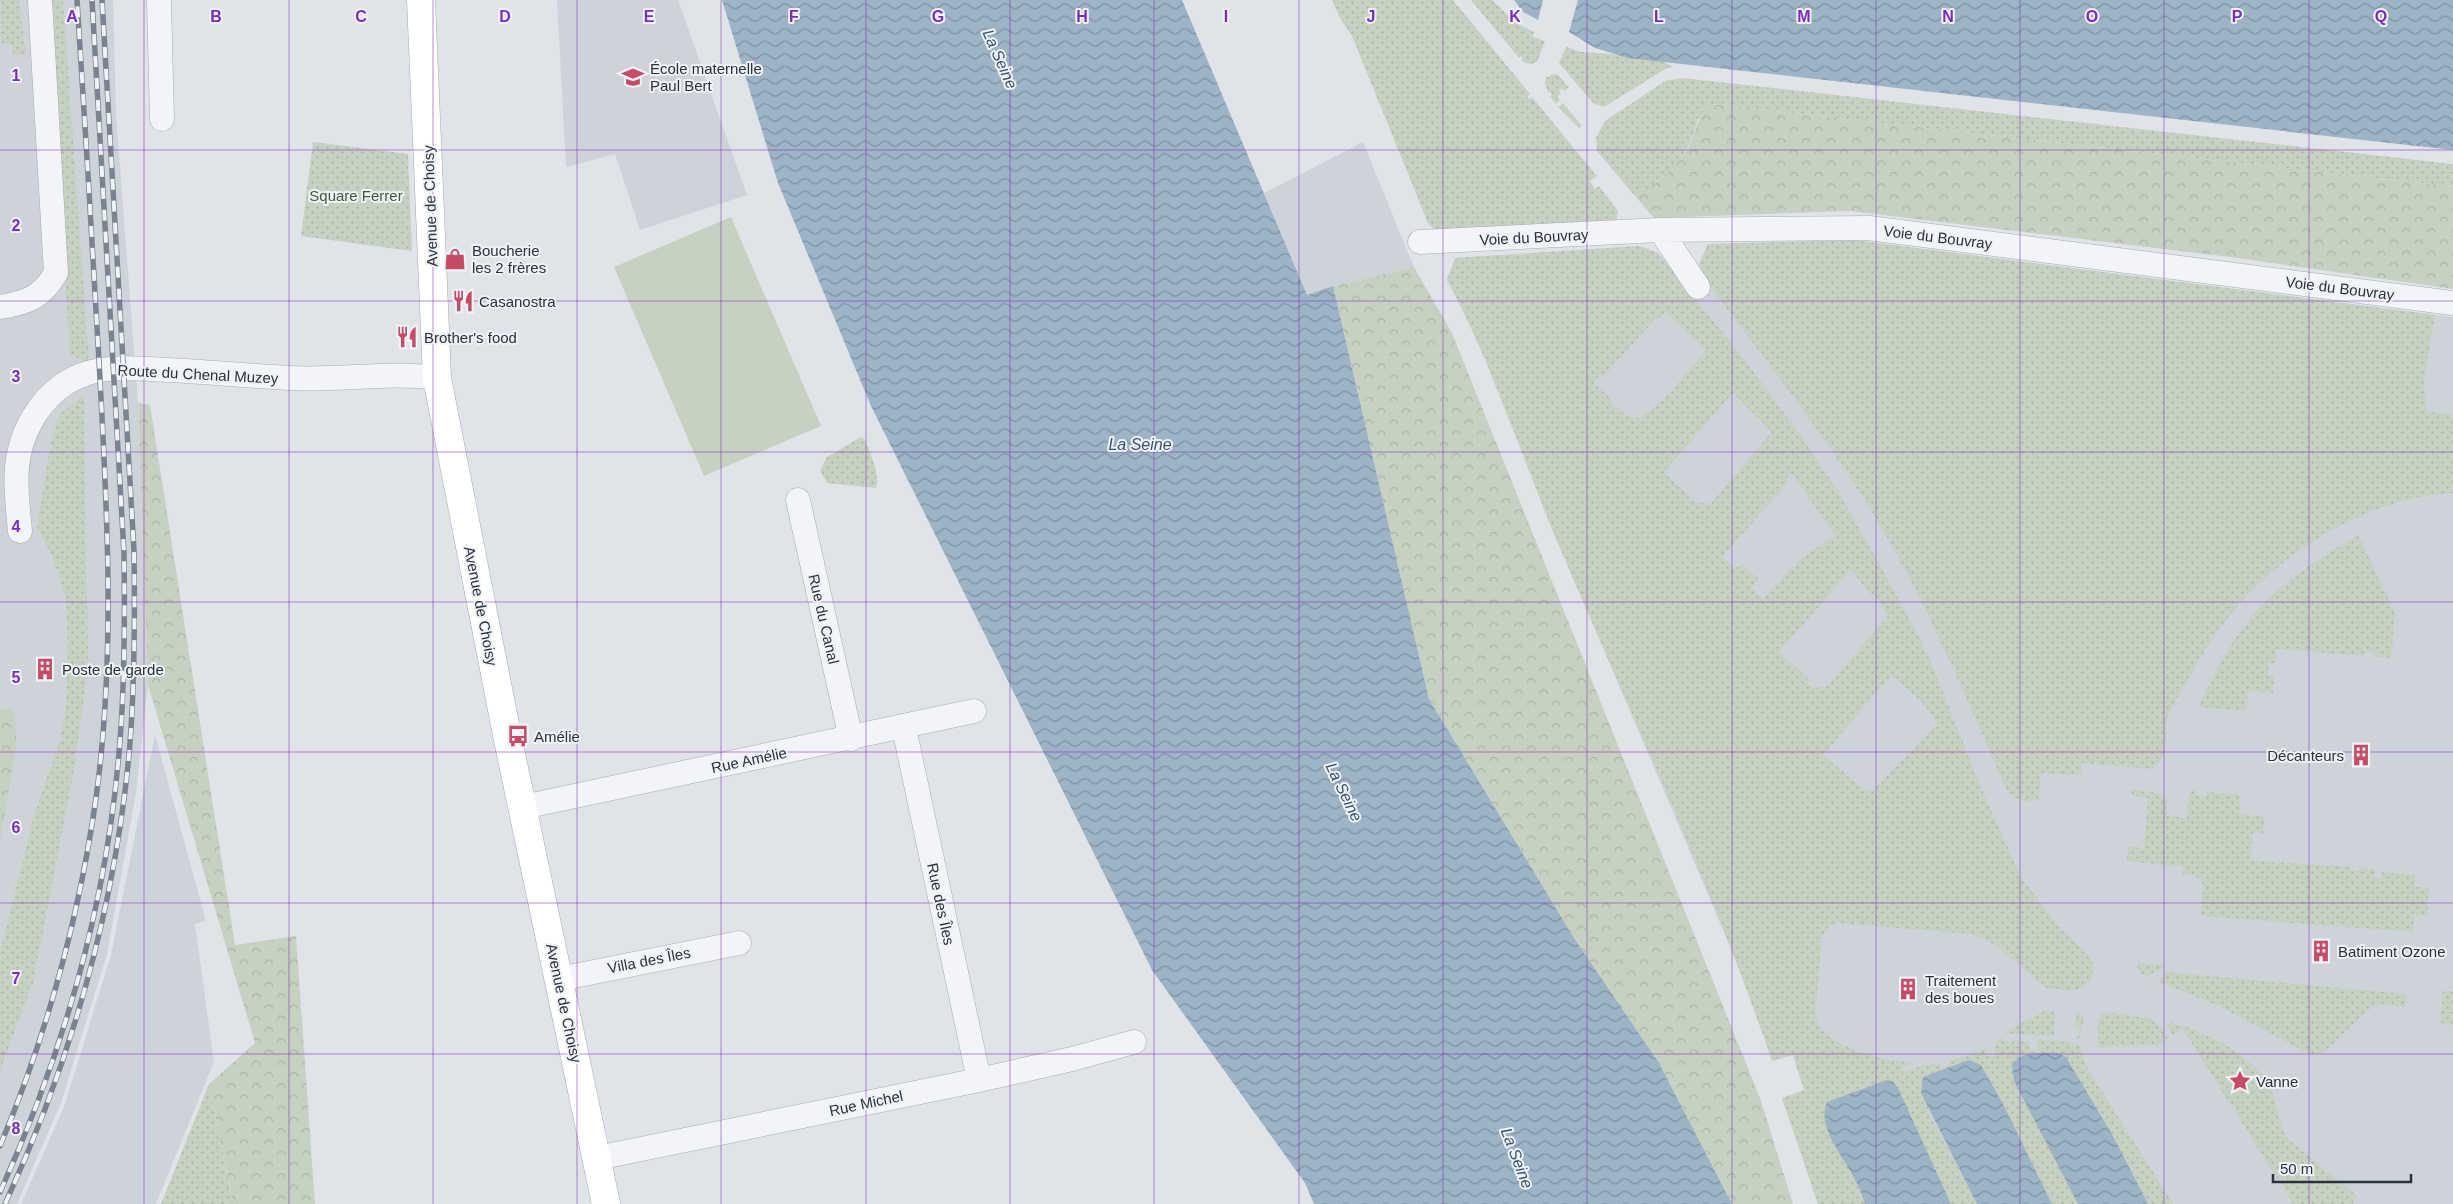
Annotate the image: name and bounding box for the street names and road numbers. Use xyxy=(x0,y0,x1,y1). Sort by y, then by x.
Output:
street label: Avenue de Choisy xyxy=(419,145,441,267)
street label: Voie du Bouvray xyxy=(1883,222,1994,252)
street label: Voie du Bouvray xyxy=(1479,226,1589,248)
street label: Voie du Bouvray xyxy=(2285,273,2396,303)
street label: Route du Chenal Muzey xyxy=(117,361,279,387)
street label: Avenue de Choisy xyxy=(461,545,501,668)
street label: Rue du Canal xyxy=(805,572,843,666)
street label: Rue Amélie xyxy=(710,744,788,776)
street label: Rue des Îles xyxy=(924,861,958,947)
street label: Avenue de Choisy xyxy=(543,942,585,1065)
street label: Villa des Îles xyxy=(606,944,692,976)
street label: Rue Michel xyxy=(828,1087,904,1119)

